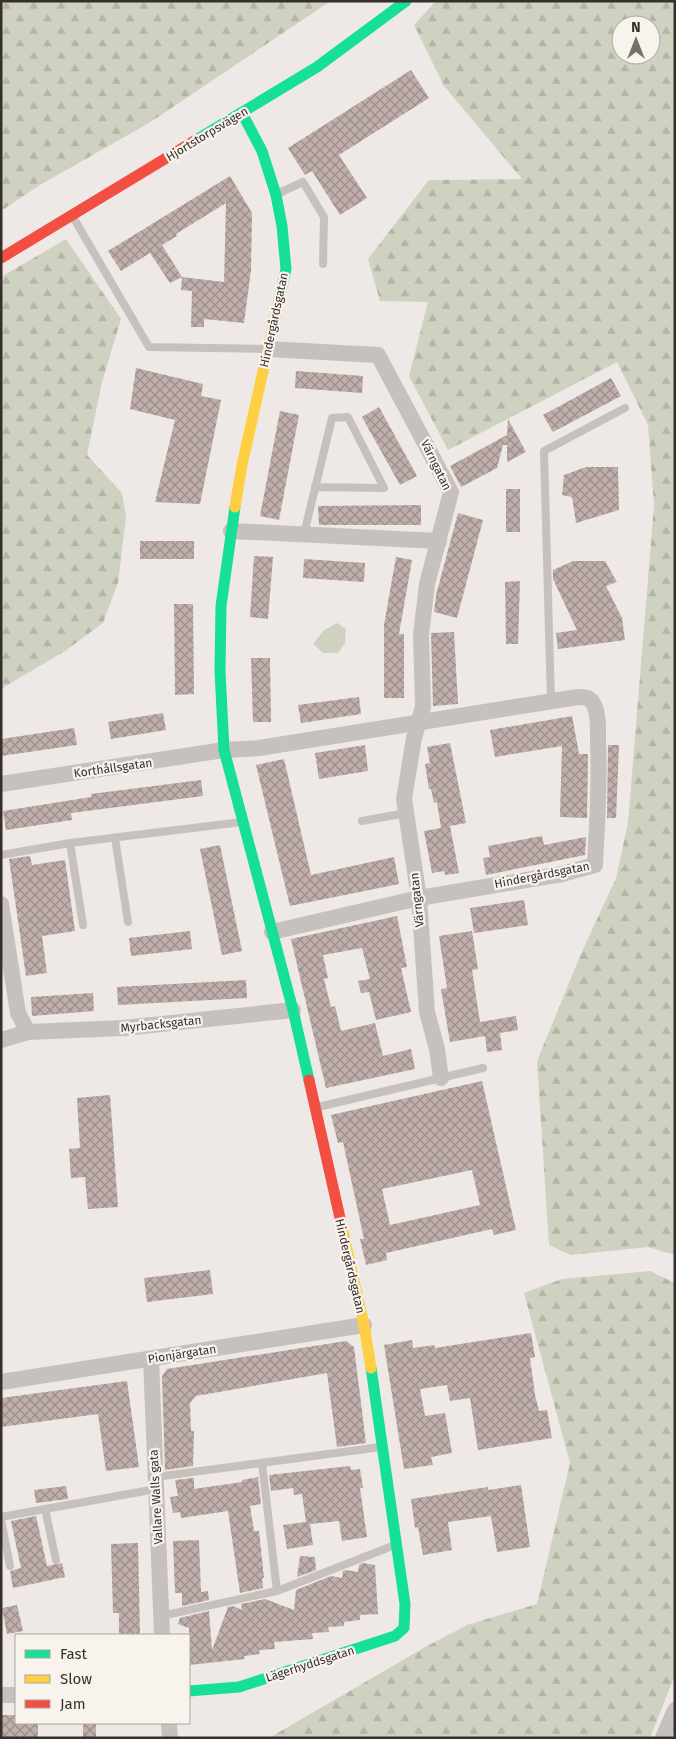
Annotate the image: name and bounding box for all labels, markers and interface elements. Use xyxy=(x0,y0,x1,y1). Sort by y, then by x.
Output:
north arrow xyxy=(611,15,661,65)
text: N xyxy=(631,19,641,36)
street label: Hjortstorpsvägen xyxy=(163,104,251,164)
street label: Hindergårdsgatan xyxy=(257,271,291,369)
street label: Värngatan xyxy=(418,437,454,493)
street label: Korthållsgatan xyxy=(73,756,153,780)
street label: Hindergårdsgatan xyxy=(493,859,591,891)
street label: Värngatan xyxy=(407,872,427,928)
street label: Myrbacksgatan xyxy=(120,1013,202,1035)
street label: Hindergårdsgatan xyxy=(332,1217,368,1315)
street label: Pionjärgatan xyxy=(147,1342,217,1366)
street label: Vallare Walls gata xyxy=(147,1449,165,1545)
legend xyxy=(15,1634,190,1724)
street label: Lägerhyddsgatan xyxy=(264,1643,356,1685)
text: Fast xyxy=(60,1645,87,1663)
text: Slow xyxy=(60,1670,92,1688)
text: Jam xyxy=(60,1695,86,1713)

